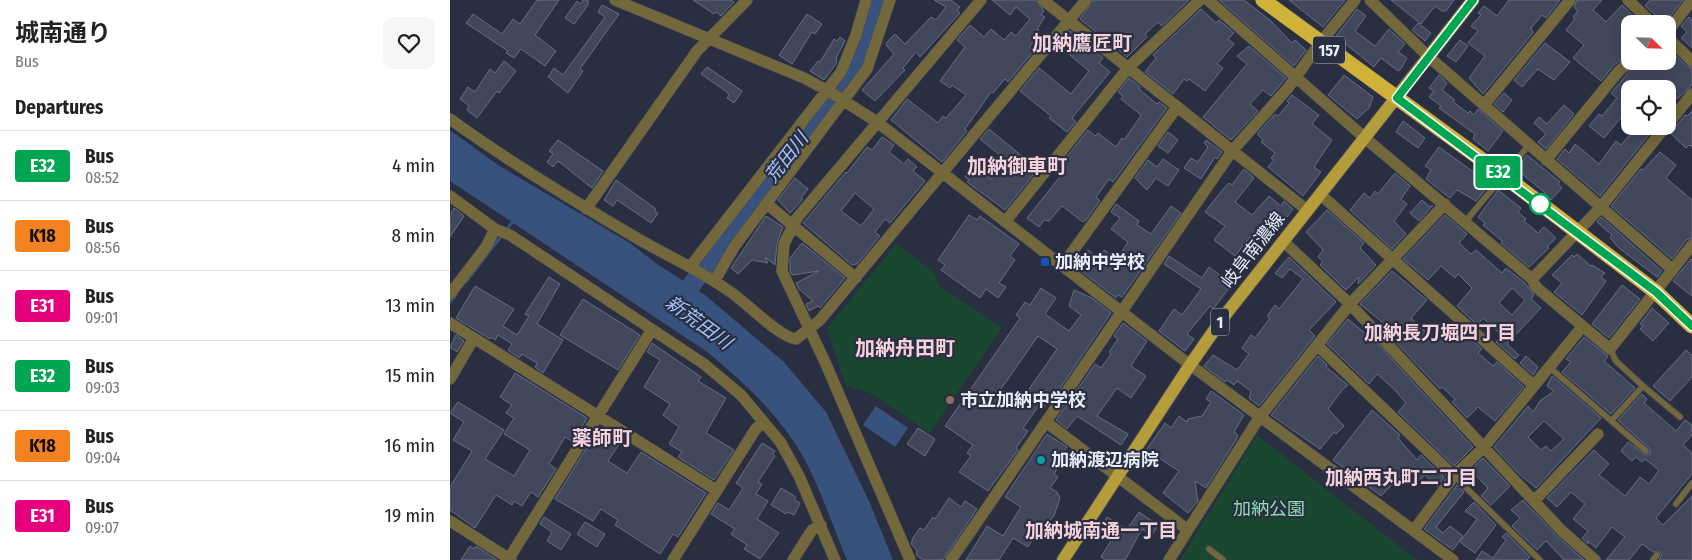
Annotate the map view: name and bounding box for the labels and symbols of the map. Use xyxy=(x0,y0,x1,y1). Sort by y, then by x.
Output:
north arrow xyxy=(1621,15,1676,70)
district label: 加納鷹匠町 xyxy=(1032,31,1132,55)
road number: 157 xyxy=(1313,36,1345,64)
water label: 荒田川 xyxy=(760,126,814,187)
district label: 加納御車町 xyxy=(967,154,1067,178)
line badge: E32 xyxy=(1469,156,1527,188)
unlabelled marker xyxy=(1529,193,1551,215)
street label: 岐阜南濃線 xyxy=(1217,208,1289,292)
place label: 加納中学校 xyxy=(1055,251,1145,273)
marker: 加納中学校 xyxy=(1039,256,1051,268)
water label: 新荒田川 xyxy=(661,291,738,355)
road number: 1 xyxy=(1211,308,1229,336)
district label: 加納長刀堀四丁目 xyxy=(1364,321,1516,344)
district label: 加納舟田町 xyxy=(855,336,955,360)
place label: 市立加納中学校 xyxy=(960,389,1086,411)
marker: 市立加納中学校 xyxy=(944,394,956,406)
district label: 薬師町 xyxy=(572,426,632,450)
place label: 加納渡辺病院 xyxy=(1051,449,1159,471)
marker: 加納渡辺病院 xyxy=(1035,454,1047,466)
district label: 加納西丸町二丁目 xyxy=(1325,466,1477,489)
park label: 加納公園 xyxy=(1233,498,1305,520)
district label: 加納城南通一丁目 xyxy=(1025,519,1177,542)

